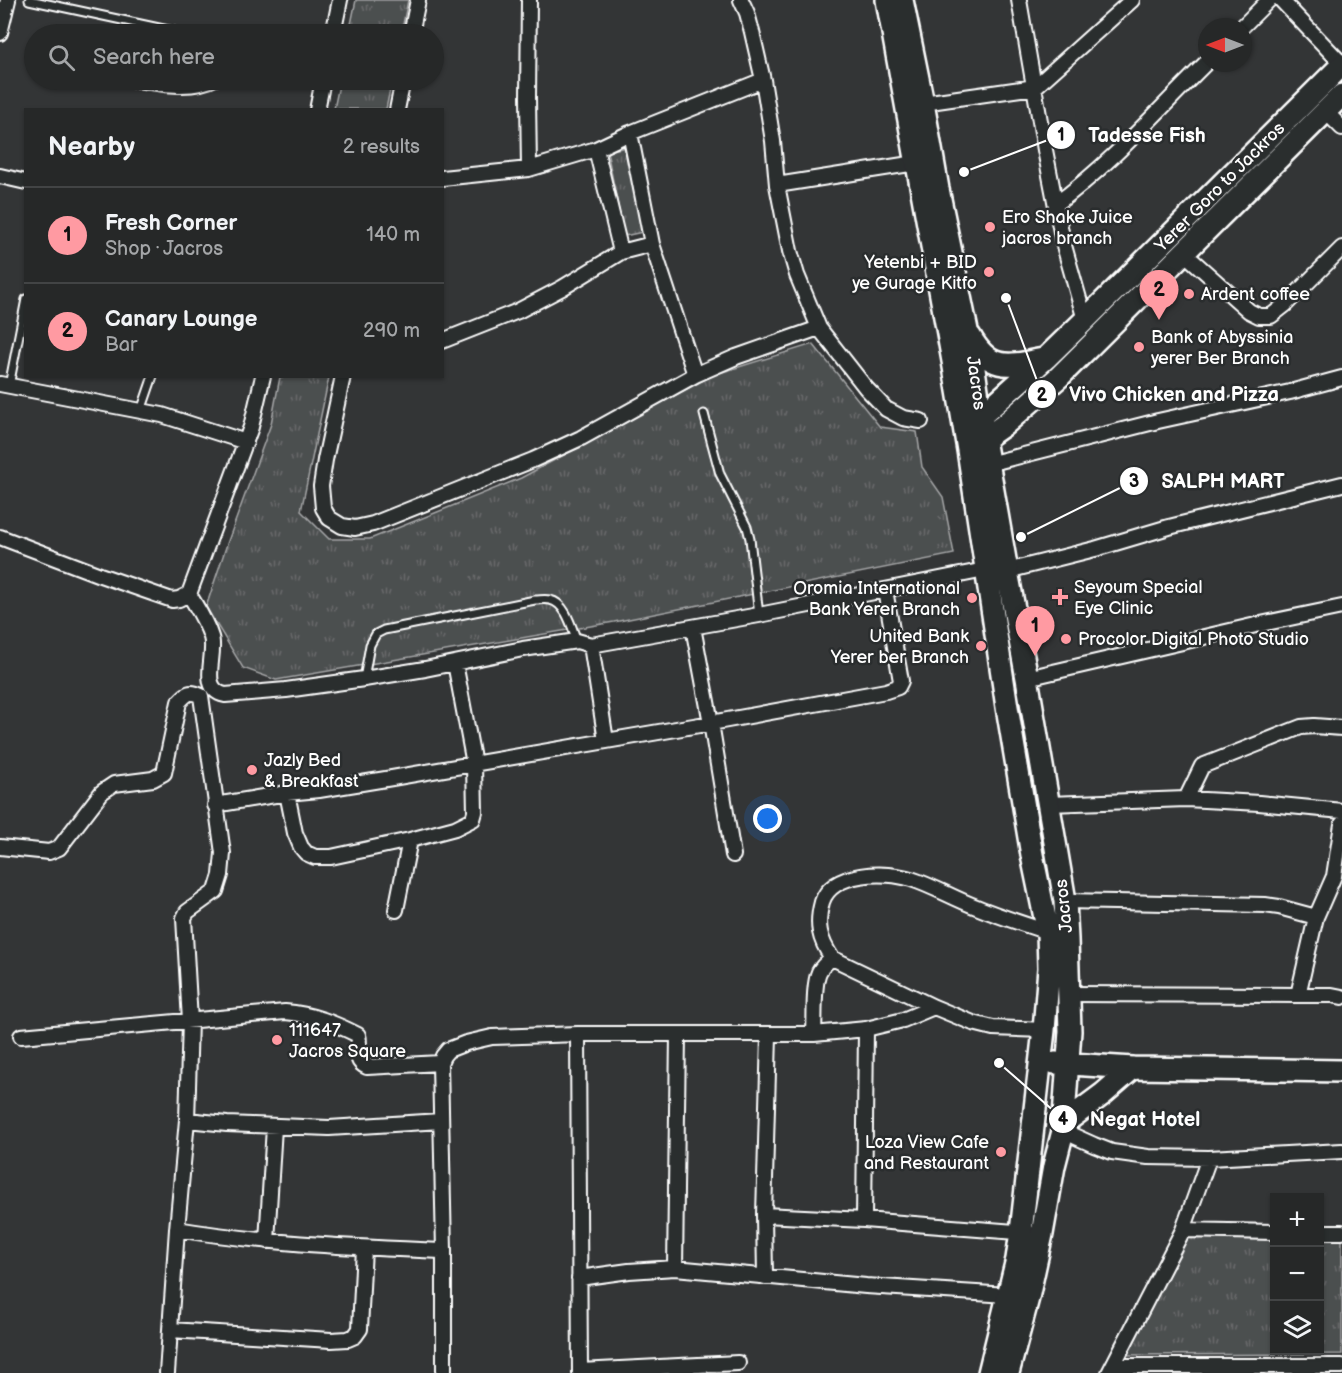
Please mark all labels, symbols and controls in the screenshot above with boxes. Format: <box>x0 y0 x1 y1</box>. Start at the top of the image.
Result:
north arrow <box>1198 18 1252 72</box>
search box <box>24 24 444 90</box>
icon: search <box>45 41 78 74</box>
text: Search here <box>93 44 215 71</box>
callout: Tadesse Fish <box>1046 116 1217 154</box>
street label: Yerer Goro to Jackros <box>1150 118 1289 257</box>
text: Tadesse Fish <box>1088 124 1206 148</box>
text: 1 <box>1057 125 1065 146</box>
text: Nearby <box>48 132 135 163</box>
text: 2 results <box>343 135 420 159</box>
place label: Ero Shake Juice jacros branch <box>1001 207 1133 249</box>
text: Fresh Corner <box>105 210 237 237</box>
marker: Ero Shake Juice jacros branch <box>983 220 997 234</box>
text: 1 <box>63 223 72 247</box>
text: 140 m <box>366 223 420 247</box>
text: Shop · Jacros <box>105 237 223 261</box>
place label: Yetenbi + BID ye Gurage Kitfo <box>851 252 977 294</box>
marker: Yetenbi + BID ye Gurage Kitfo <box>982 265 996 279</box>
pin: 2 <box>1140 270 1178 320</box>
place label: Ardent coffee <box>1201 284 1310 305</box>
marker: Ardent coffee <box>1182 287 1196 301</box>
text: Canary Lounge <box>105 306 257 333</box>
text: 2 <box>62 319 73 343</box>
text: 290 m <box>363 319 420 343</box>
place label: Bank of Abyssinia yerer Ber Branch <box>1150 327 1293 369</box>
text: Bar <box>105 333 137 357</box>
marker: Bank of Abyssinia yerer Ber Branch <box>1132 340 1146 354</box>
street label: Jacros <box>962 355 990 411</box>
callout: Vivo Chicken and Pizza <box>1027 375 1291 413</box>
text: Vivo Chicken and Pizza <box>1069 383 1279 407</box>
text: 2 <box>1037 385 1048 406</box>
callout: SALPH MART <box>1119 462 1296 500</box>
text: SALPH MART <box>1161 470 1285 494</box>
text: 3 <box>1129 471 1139 492</box>
place label: Seyoum Special Eye Clinic <box>1074 577 1202 619</box>
place label: Oromia International Bank Yerer Branch <box>793 578 960 620</box>
marker: Seyoum Special Eye Clinic <box>1051 588 1069 606</box>
marker: Oromia International Bank Yerer Branch <box>965 591 979 605</box>
pin: 1 <box>1016 606 1054 656</box>
place label: United Bank Yerer ber Branch <box>830 626 969 668</box>
place label: Procolor Digital Photo Studio <box>1078 629 1309 650</box>
marker: Procolor Digital Photo Studio <box>1059 632 1073 646</box>
marker: United Bank Yerer ber Branch <box>974 639 988 653</box>
place label: Jazly Bed & Breakfast <box>264 750 359 792</box>
marker: Jazly Bed & Breakfast <box>245 763 259 777</box>
your location <box>753 804 782 833</box>
street label: Jacros <box>1051 878 1077 934</box>
place label: 111647 Jacros Square <box>289 1020 406 1062</box>
marker: 111647 Jacros Square <box>270 1033 284 1047</box>
callout: Negat Hotel <box>1048 1100 1212 1138</box>
text: Negat Hotel <box>1090 1108 1200 1132</box>
text: 4 <box>1058 1109 1069 1130</box>
place label: Loza View Cafe and Restaurant <box>864 1132 989 1174</box>
marker: Loza View Cafe and Restaurant <box>994 1145 1008 1159</box>
map controls <box>1270 1193 1324 1355</box>
button: + <box>1270 1193 1324 1247</box>
button: − <box>1270 1247 1324 1301</box>
button: layers <box>1270 1301 1324 1355</box>

